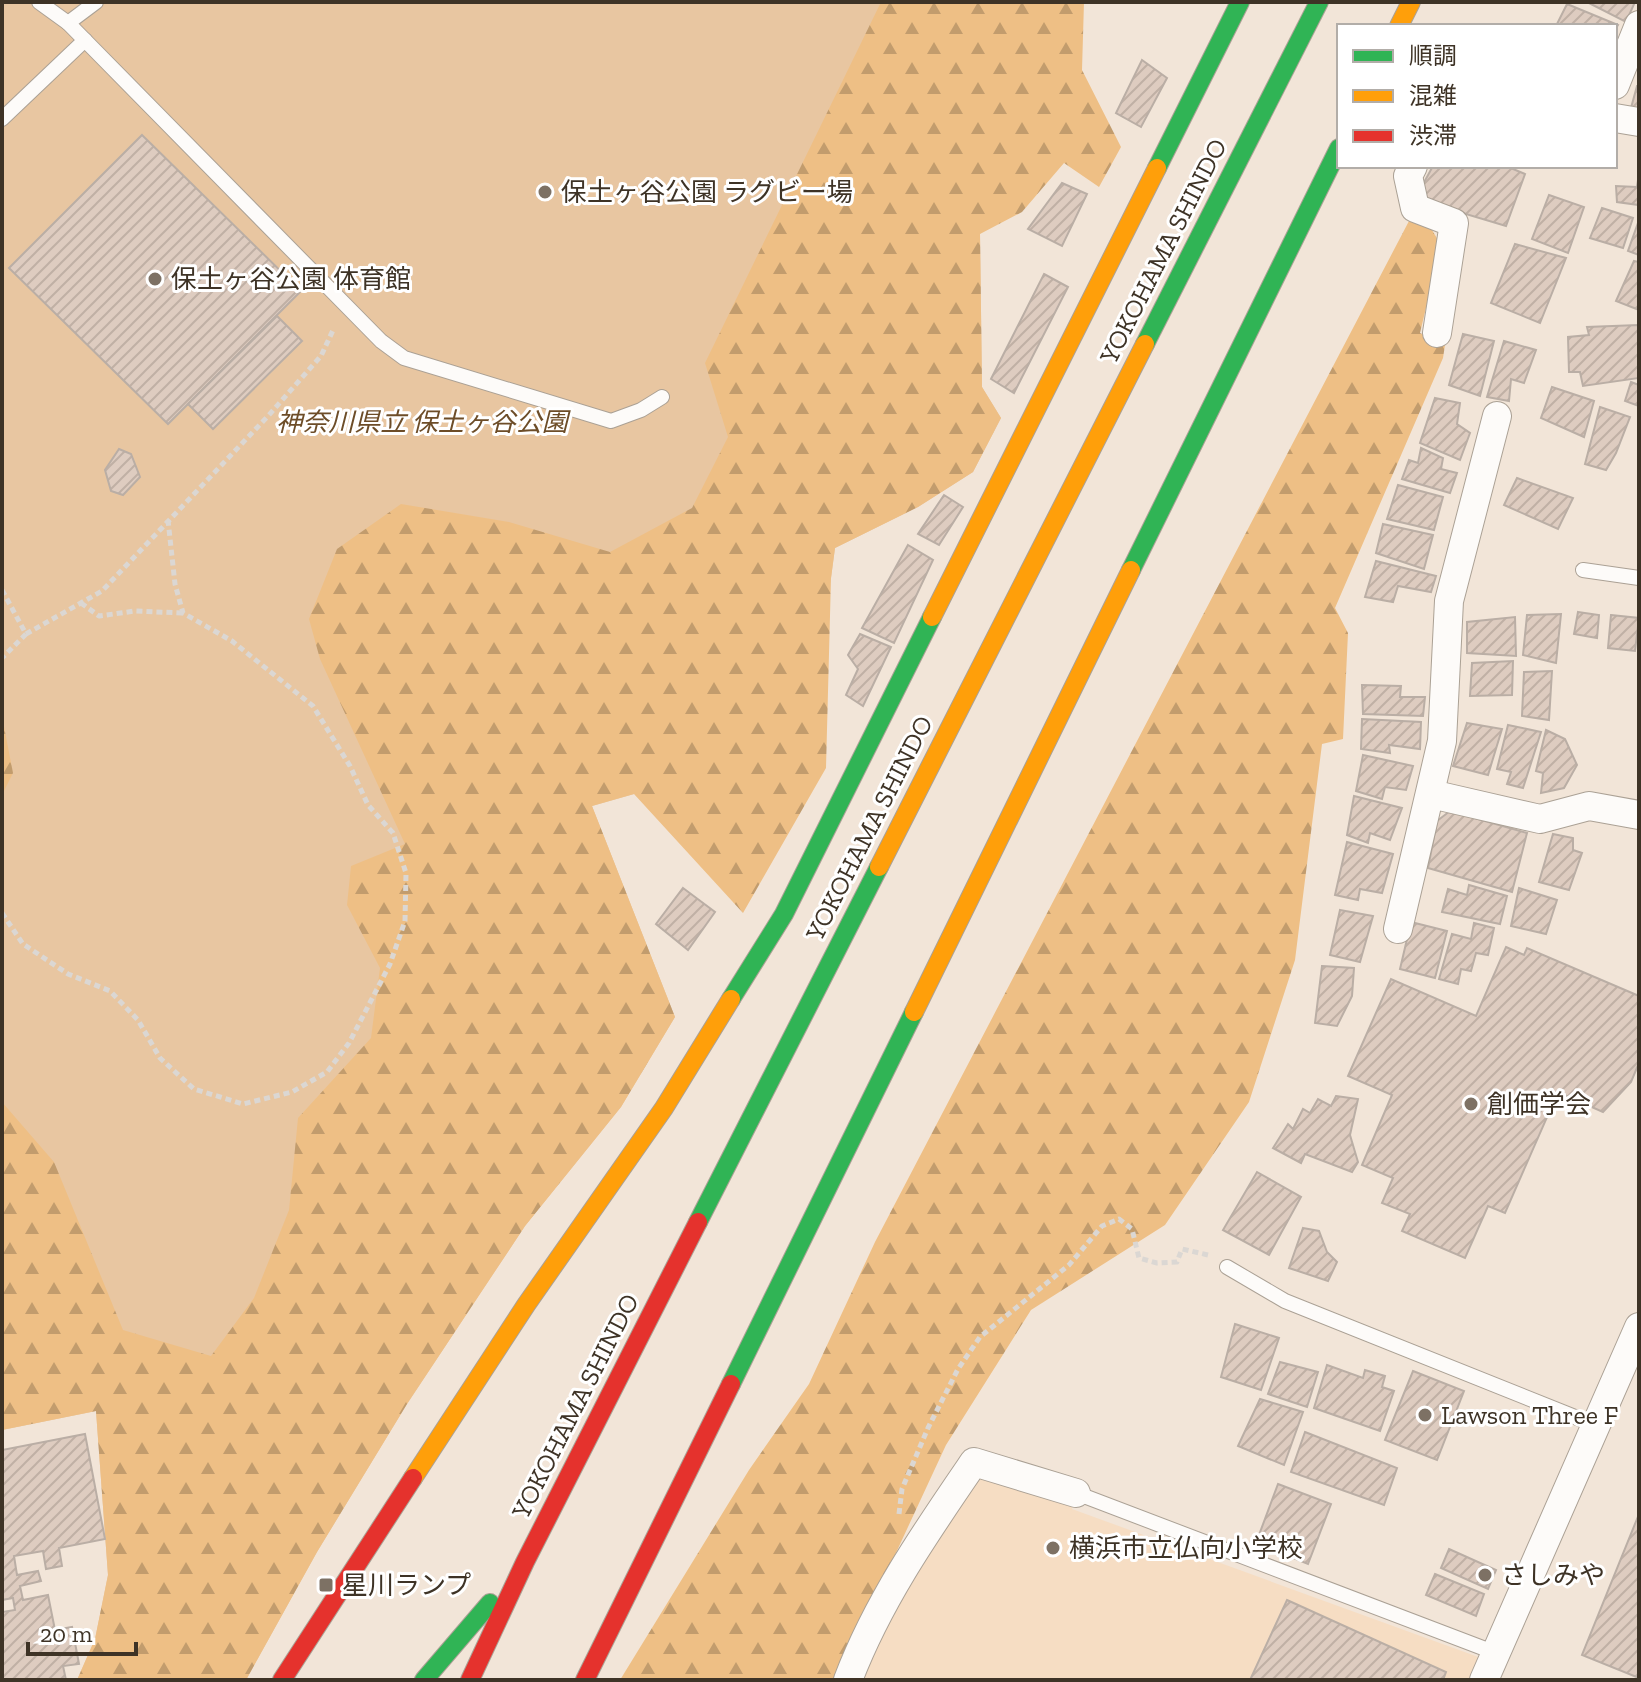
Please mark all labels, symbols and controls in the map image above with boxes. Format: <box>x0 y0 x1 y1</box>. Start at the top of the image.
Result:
legend <box>1337 24 1617 168</box>
text: 順調 <box>1409 41 1457 70</box>
text: 混雑 <box>1409 81 1457 110</box>
text: 渋滞 <box>1409 121 1457 150</box>
street label: YOKOHAMA SHINDO <box>1092 133 1233 370</box>
place label: 保土ヶ谷公園 ラグビー場 <box>561 176 853 208</box>
marker: 保土ヶ谷公園 ラグビー場 <box>536 183 554 201</box>
place label: 保土ヶ谷公園 体育館 <box>171 263 411 295</box>
marker: 保土ヶ谷公園 体育館 <box>146 270 164 288</box>
park label: 神奈川県立 保土ヶ谷公園 <box>276 406 572 438</box>
street label: YOKOHAMA SHINDO <box>798 710 939 947</box>
place label: 創価学会 <box>1487 1088 1591 1120</box>
marker: 創価学会 <box>1462 1095 1480 1113</box>
street label: YOKOHAMA SHINDO <box>504 1288 645 1525</box>
place label: Lawson Three F <box>1441 1399 1618 1431</box>
marker: Lawson Three F <box>1416 1406 1434 1424</box>
place label: 横浜市立仏向小学校 <box>1069 1532 1303 1564</box>
marker: 横浜市立仏向小学校 <box>1044 1539 1062 1557</box>
place label: さしみや <box>1501 1559 1605 1591</box>
marker: さしみや <box>1476 1566 1494 1584</box>
place label: 星川ランプ <box>342 1569 471 1601</box>
marker: 星川ランプ <box>317 1576 335 1594</box>
scale bar <box>28 1606 136 1656</box>
text: 20 m <box>40 1619 93 1648</box>

